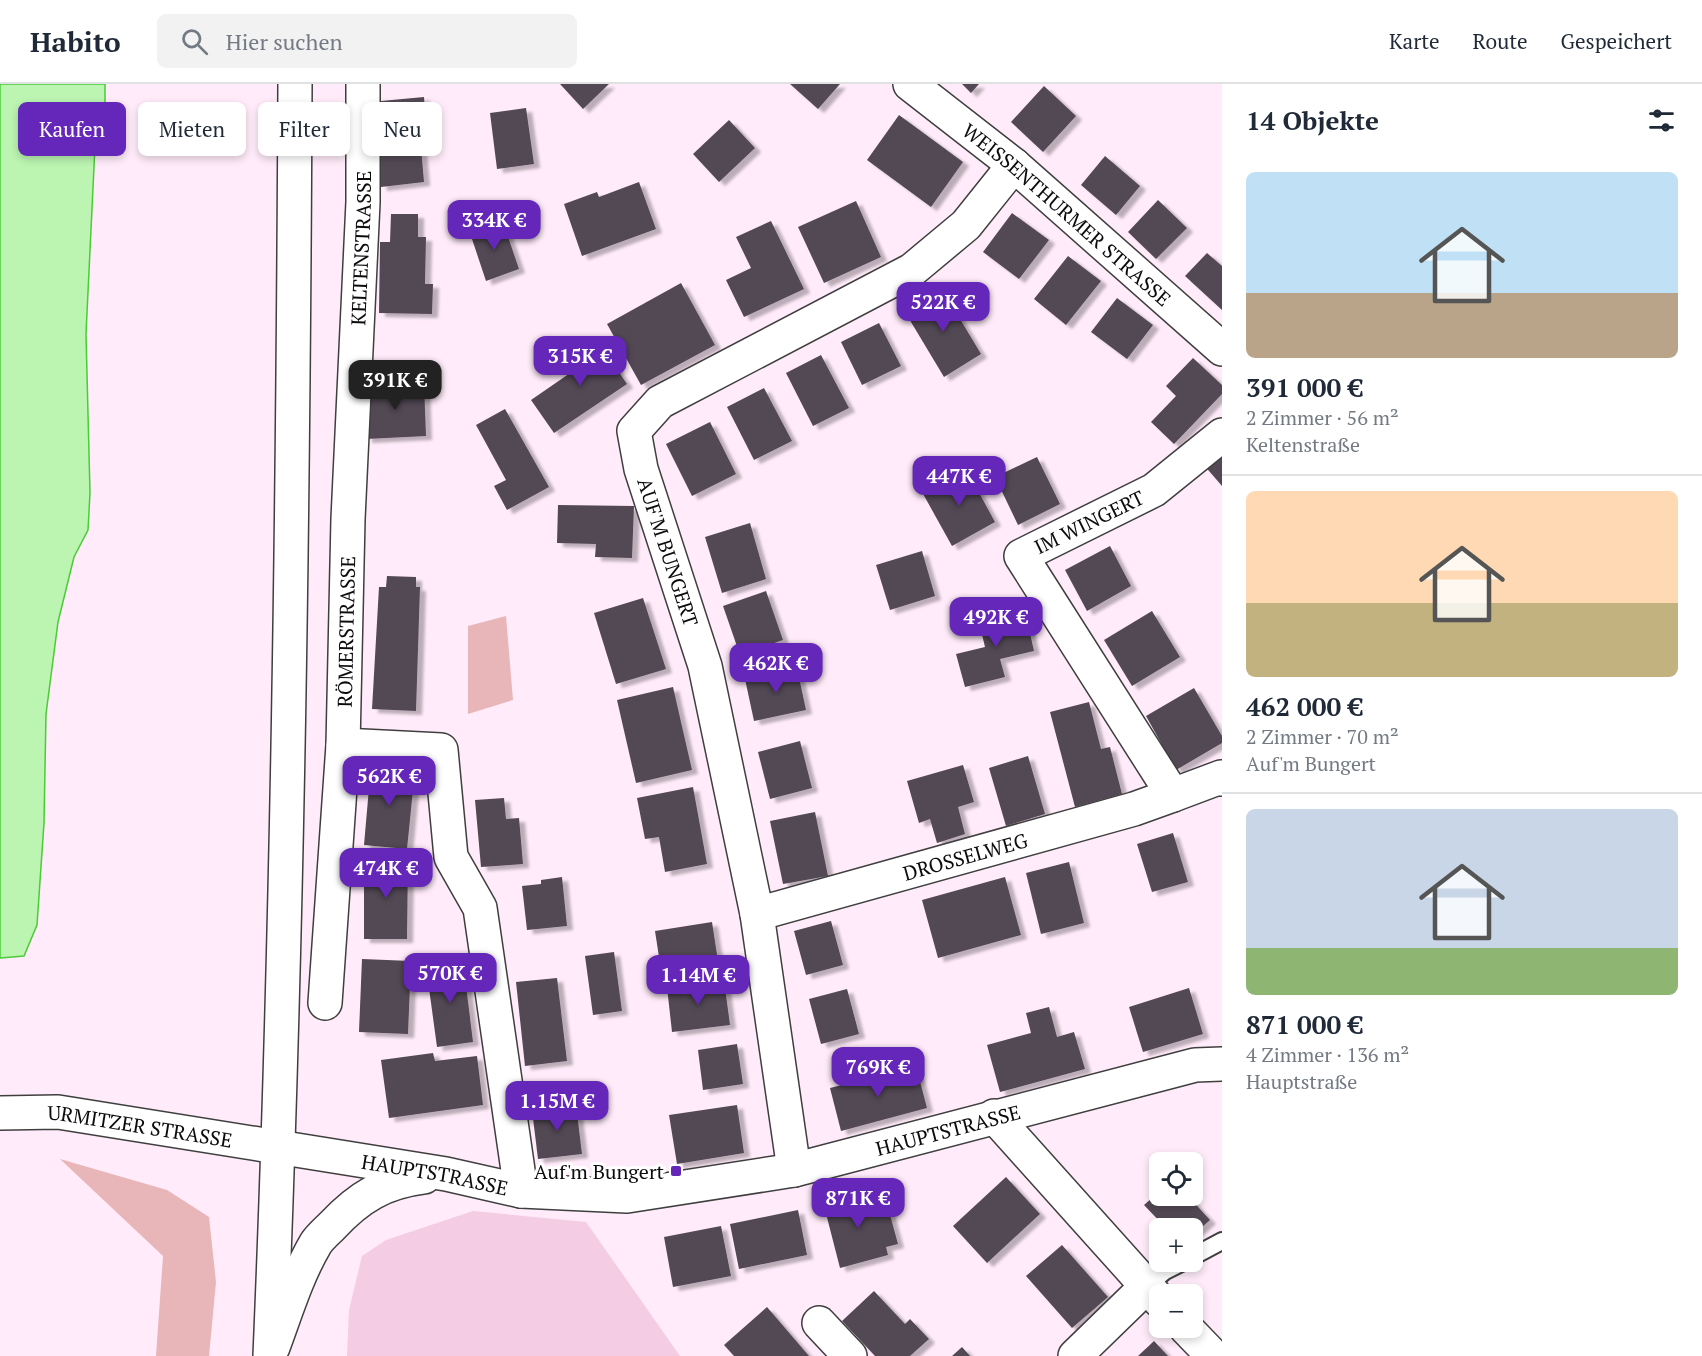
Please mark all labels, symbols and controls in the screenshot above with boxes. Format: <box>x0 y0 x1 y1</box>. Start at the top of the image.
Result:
search box <box>157 14 577 68</box>
text: Habito <box>30 23 121 60</box>
icon: search <box>178 25 211 58</box>
text: Hier suchen <box>226 27 343 56</box>
text: Karte <box>1389 27 1440 55</box>
text: Route <box>1473 27 1528 55</box>
text: Gespeichert <box>1561 27 1672 55</box>
chip: Kaufen <box>18 102 126 156</box>
chip: Mieten <box>138 102 246 156</box>
chip: Filter <box>258 102 350 156</box>
chip: Neu <box>362 102 442 156</box>
text: 14 Objekte <box>1246 103 1379 137</box>
icon: filters <box>1645 104 1678 137</box>
street label: WEISSENTHURMER STRASSE <box>957 117 1177 312</box>
street label: KELTENSTRASSE <box>344 171 377 326</box>
pin: 334K € <box>445 200 543 251</box>
text: 334K € <box>462 206 526 233</box>
icon: home <box>1408 211 1516 319</box>
pin: 522K € <box>894 282 992 333</box>
text: 522K € <box>911 288 975 315</box>
pin: 315K € <box>531 336 629 387</box>
text: 315K € <box>548 342 612 369</box>
pin: 391K € <box>346 360 444 411</box>
text: 391K € <box>363 366 427 393</box>
text: 391 000 € <box>1246 370 1363 404</box>
text: 2 Zimmer · 56 m² <box>1246 404 1399 431</box>
text: Keltenstraße <box>1246 431 1360 458</box>
pin: 447K € <box>910 456 1008 507</box>
text: 447K € <box>927 462 991 489</box>
street label: AUF'M BUNGERT <box>631 474 705 630</box>
street label: IM WINGERT <box>1030 484 1148 560</box>
icon: home <box>1408 530 1516 638</box>
street label: RÖMERSTRASSE <box>330 556 361 708</box>
pin: 492K € <box>947 597 1045 648</box>
text: 492K € <box>964 603 1028 630</box>
pin: 462K € <box>727 643 825 694</box>
text: 462K € <box>744 649 808 676</box>
text: 462 000 € <box>1246 689 1363 723</box>
text: 2 Zimmer · 70 m² <box>1246 723 1399 750</box>
text: Auf'm Bungert <box>1246 750 1376 777</box>
pin: 562K € <box>340 756 438 807</box>
text: 562K € <box>357 762 421 789</box>
street label: DROSSELWEG <box>900 826 1031 886</box>
pin: 474K € <box>337 848 435 899</box>
icon: home <box>1408 848 1516 956</box>
text: 474K € <box>354 854 418 881</box>
pin: 570K € <box>401 953 499 1004</box>
pin: 1.14M € <box>643 955 753 1006</box>
text: 570K € <box>418 959 482 986</box>
text: 1.14M € <box>660 961 736 988</box>
text: 871 000 € <box>1246 1007 1363 1041</box>
text: 4 Zimmer · 136 m² <box>1246 1041 1409 1068</box>
pin: 769K € <box>829 1047 927 1098</box>
text: 769K € <box>846 1053 910 1080</box>
text: Hauptstraße <box>1246 1068 1357 1095</box>
pin: 1.15M € <box>502 1081 612 1132</box>
text: 1.15M € <box>519 1087 595 1114</box>
street label: URMITZER STRASSE <box>47 1098 234 1153</box>
street label: HAUPTSTRASSE <box>873 1098 1023 1162</box>
street label: HAUPTSTRASSE <box>360 1147 511 1201</box>
map controls <box>1149 1152 1203 1338</box>
button: locate <box>1149 1152 1203 1206</box>
place label: Auf'm Bungert <box>534 1158 665 1185</box>
marker: Auf'm Bungert <box>669 1164 683 1178</box>
pin: 871K € <box>809 1178 907 1229</box>
text: 871K € <box>826 1184 890 1211</box>
button: + <box>1149 1218 1203 1272</box>
button: − <box>1149 1284 1203 1338</box>

